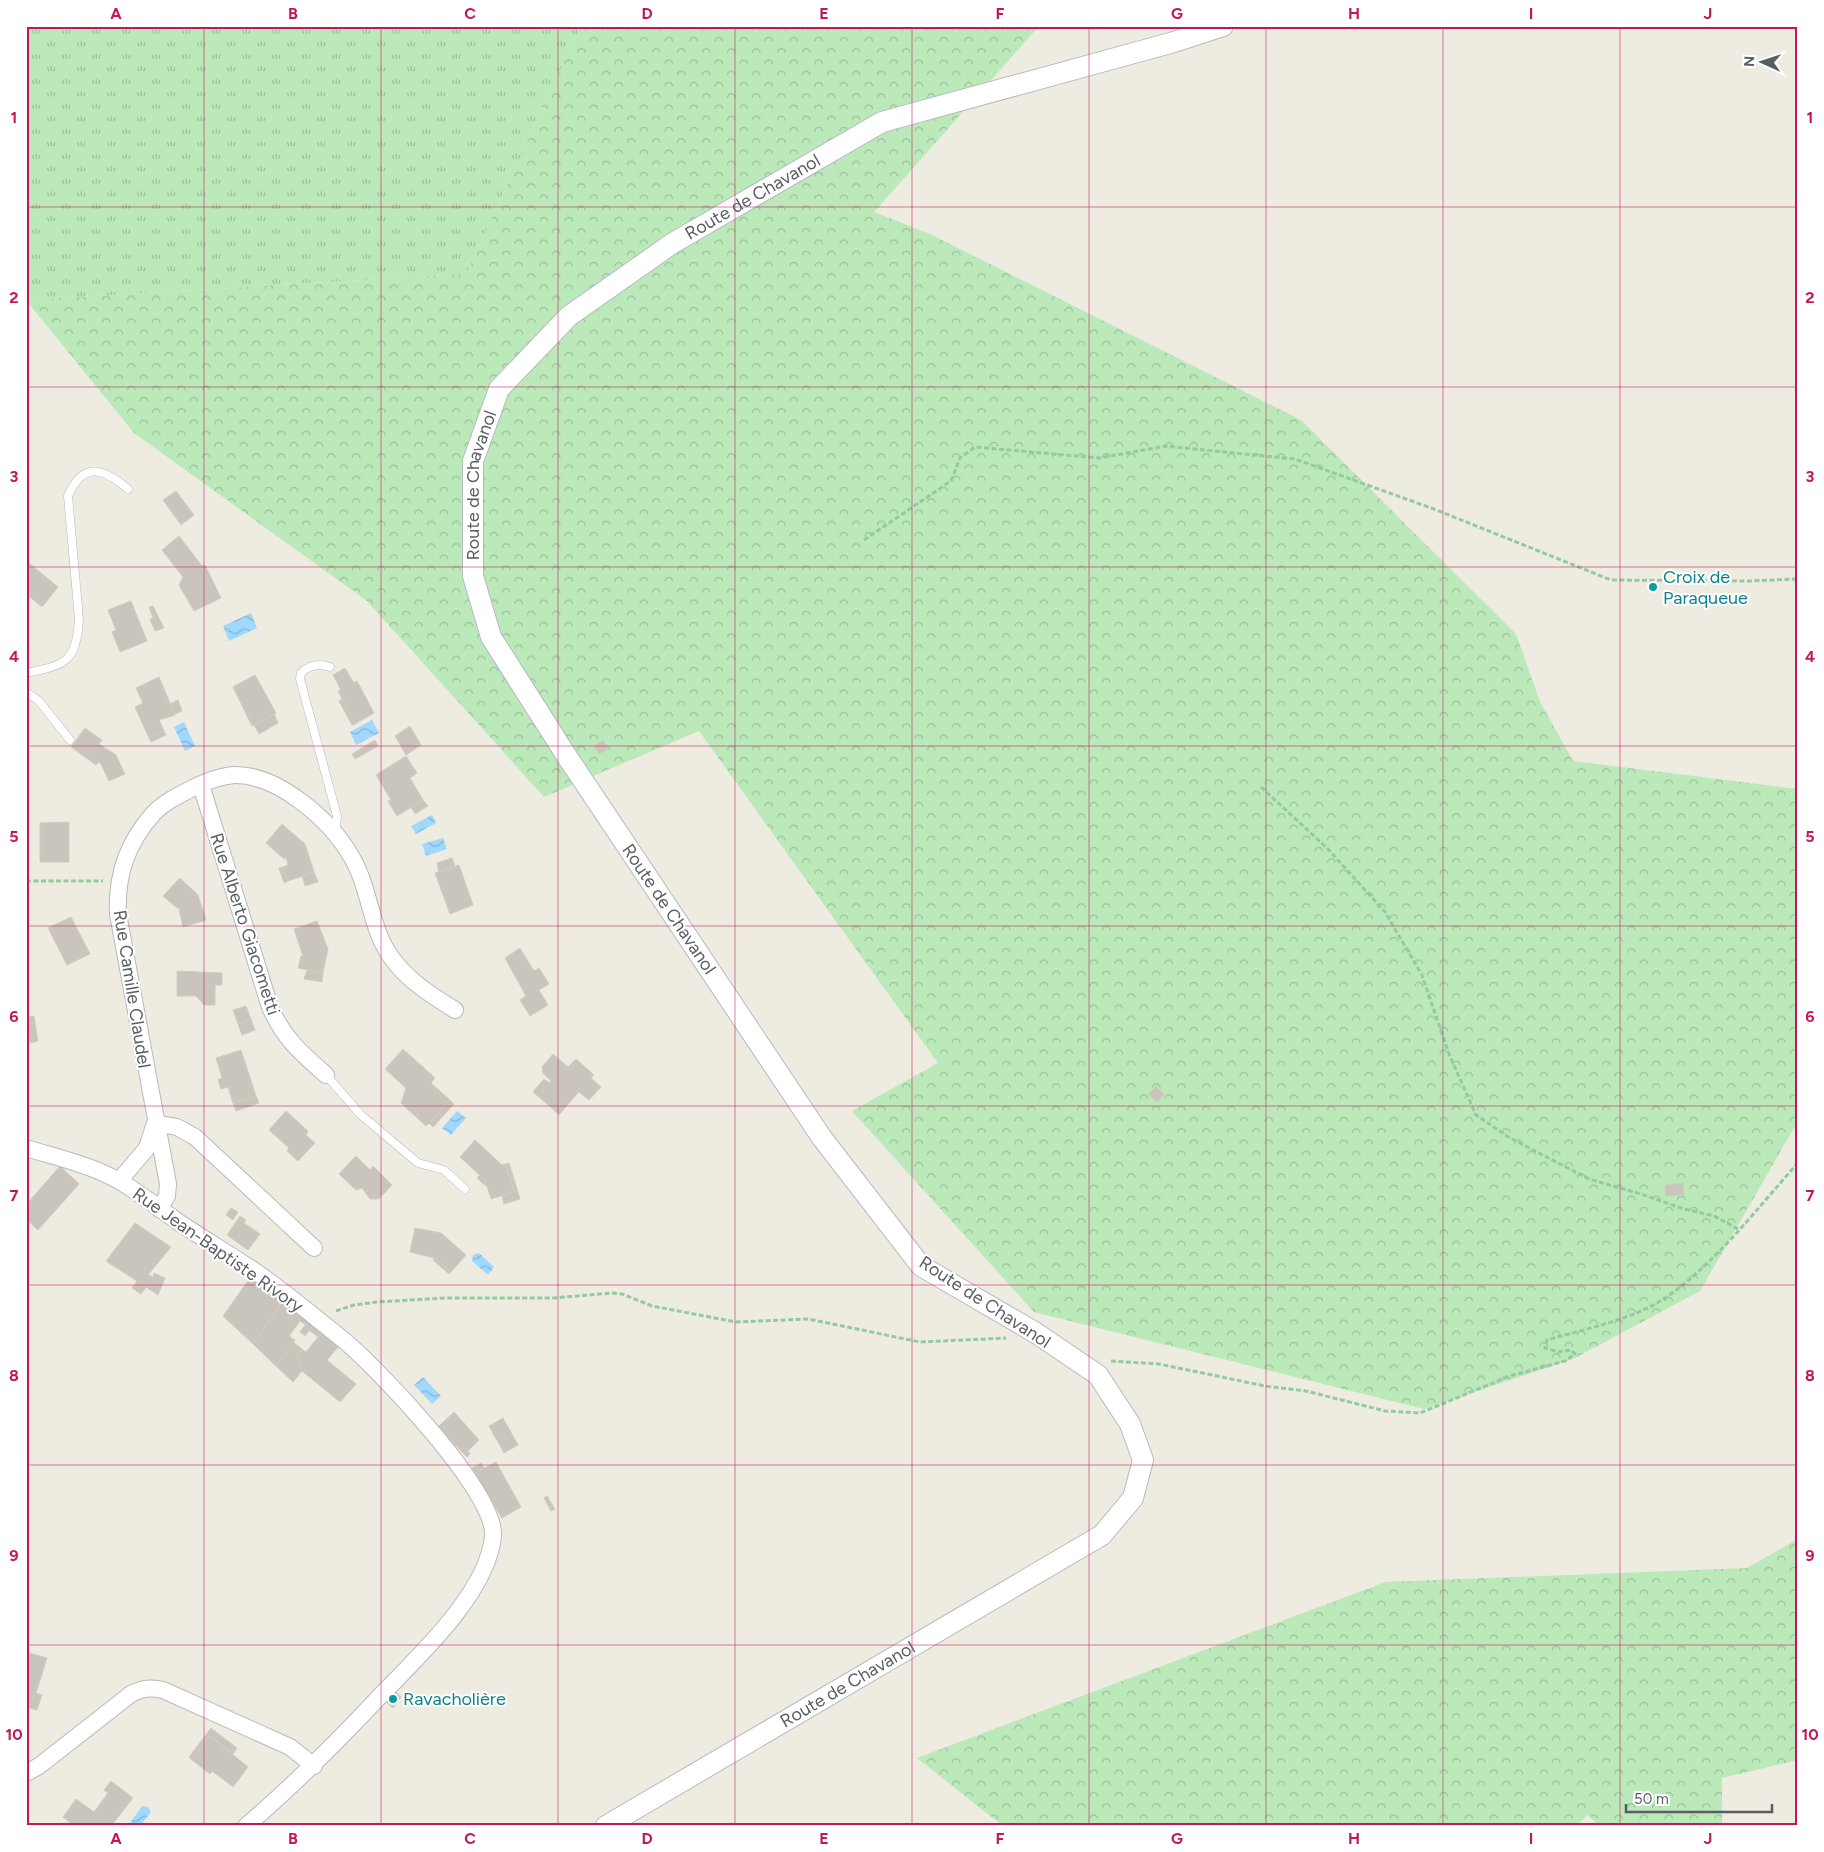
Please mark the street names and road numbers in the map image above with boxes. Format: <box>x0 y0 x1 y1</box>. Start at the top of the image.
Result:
street label: Route de Chavanol <box>681 149 824 245</box>
street label: Route de Chavanol <box>462 407 501 561</box>
street label: Rue Alberto Giacometti <box>205 830 285 1018</box>
street label: Route de Chavanol <box>617 840 721 978</box>
street label: Rue Camille Claudel <box>109 908 155 1070</box>
street label: Rue Jean-Baptiste Rivory <box>128 1183 308 1318</box>
street label: Route de Chavanol <box>915 1251 1055 1353</box>
street label: Route de Chavanol <box>776 1636 919 1732</box>

